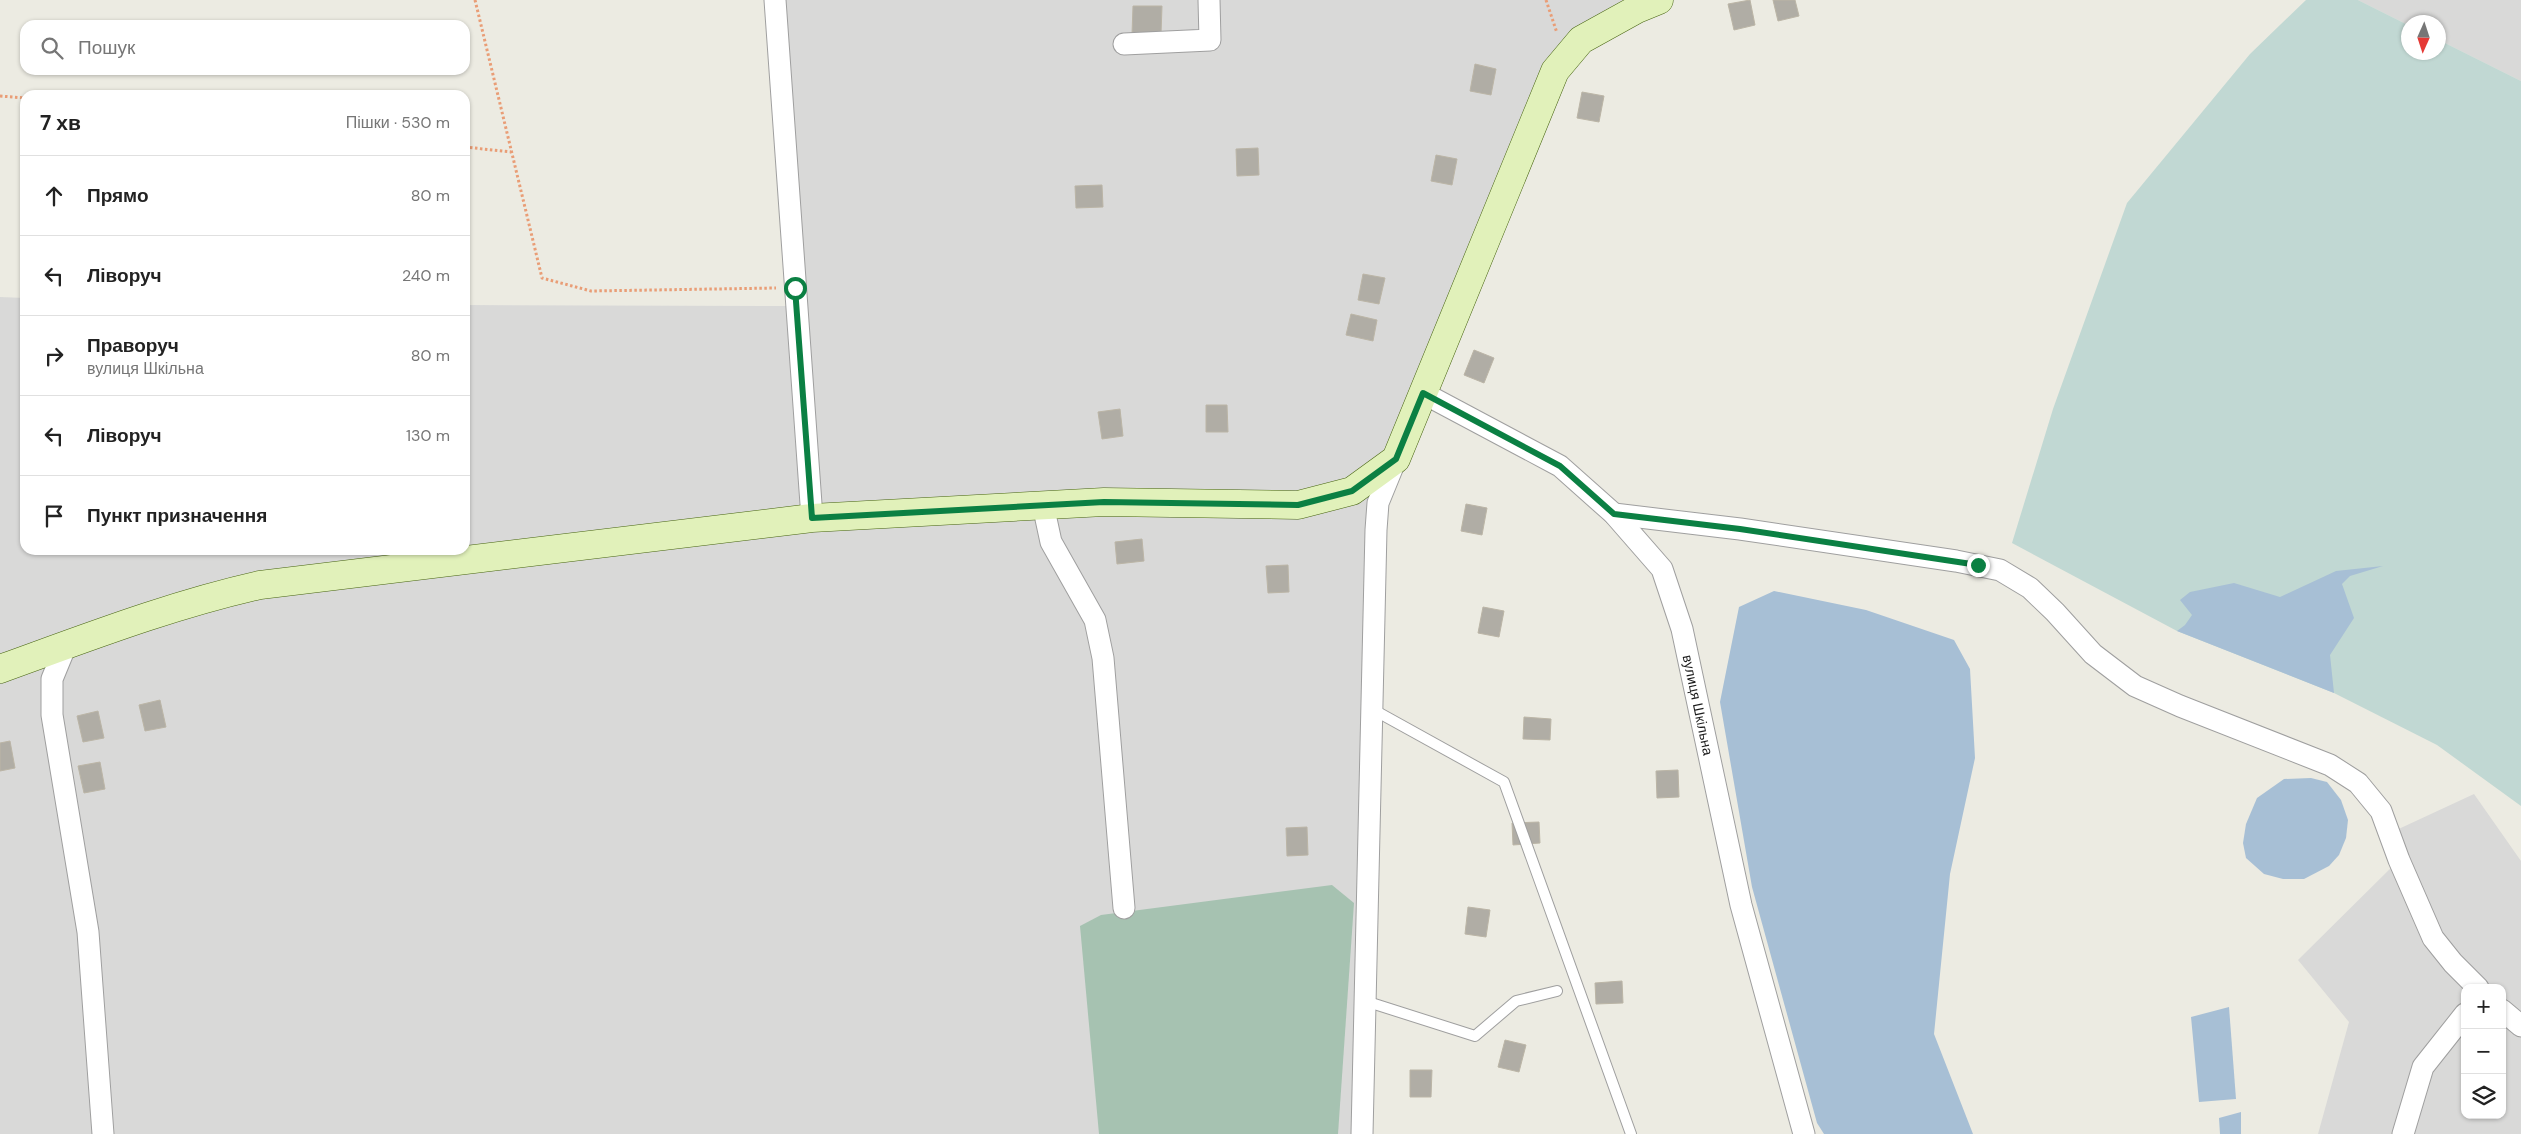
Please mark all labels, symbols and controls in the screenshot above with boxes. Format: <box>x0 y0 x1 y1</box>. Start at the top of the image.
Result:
north arrow <box>2401 15 2446 60</box>
search box <box>20 20 470 75</box>
icon: search <box>38 34 66 62</box>
text: Пошук <box>78 35 135 60</box>
text: 7 хв <box>40 109 81 137</box>
text: Пішки · 530 m <box>346 112 450 133</box>
icon: ahead <box>40 182 68 210</box>
text: Прямо <box>87 183 149 208</box>
text: 80 m <box>411 185 450 206</box>
icon: left <box>40 262 68 290</box>
text: Ліворуч <box>87 263 162 288</box>
text: 240 m <box>402 265 450 286</box>
route start <box>784 277 807 300</box>
text: Праворуч <box>87 333 179 358</box>
icon: right <box>40 342 68 370</box>
text: 80 m <box>411 345 450 366</box>
text: вулиця Шкільна <box>87 358 204 379</box>
icon: left <box>40 422 68 450</box>
text: Ліворуч <box>87 423 162 448</box>
text: 130 m <box>406 425 450 446</box>
icon: arrive <box>40 502 68 530</box>
text: Пункт призначення <box>87 503 267 528</box>
route end <box>1967 554 1990 577</box>
street label: вулиця Шкільна <box>1679 653 1717 757</box>
map controls <box>2461 984 2506 1119</box>
button: + <box>2461 984 2506 1029</box>
button: − <box>2461 1029 2506 1074</box>
button: layers <box>2461 1074 2506 1119</box>

